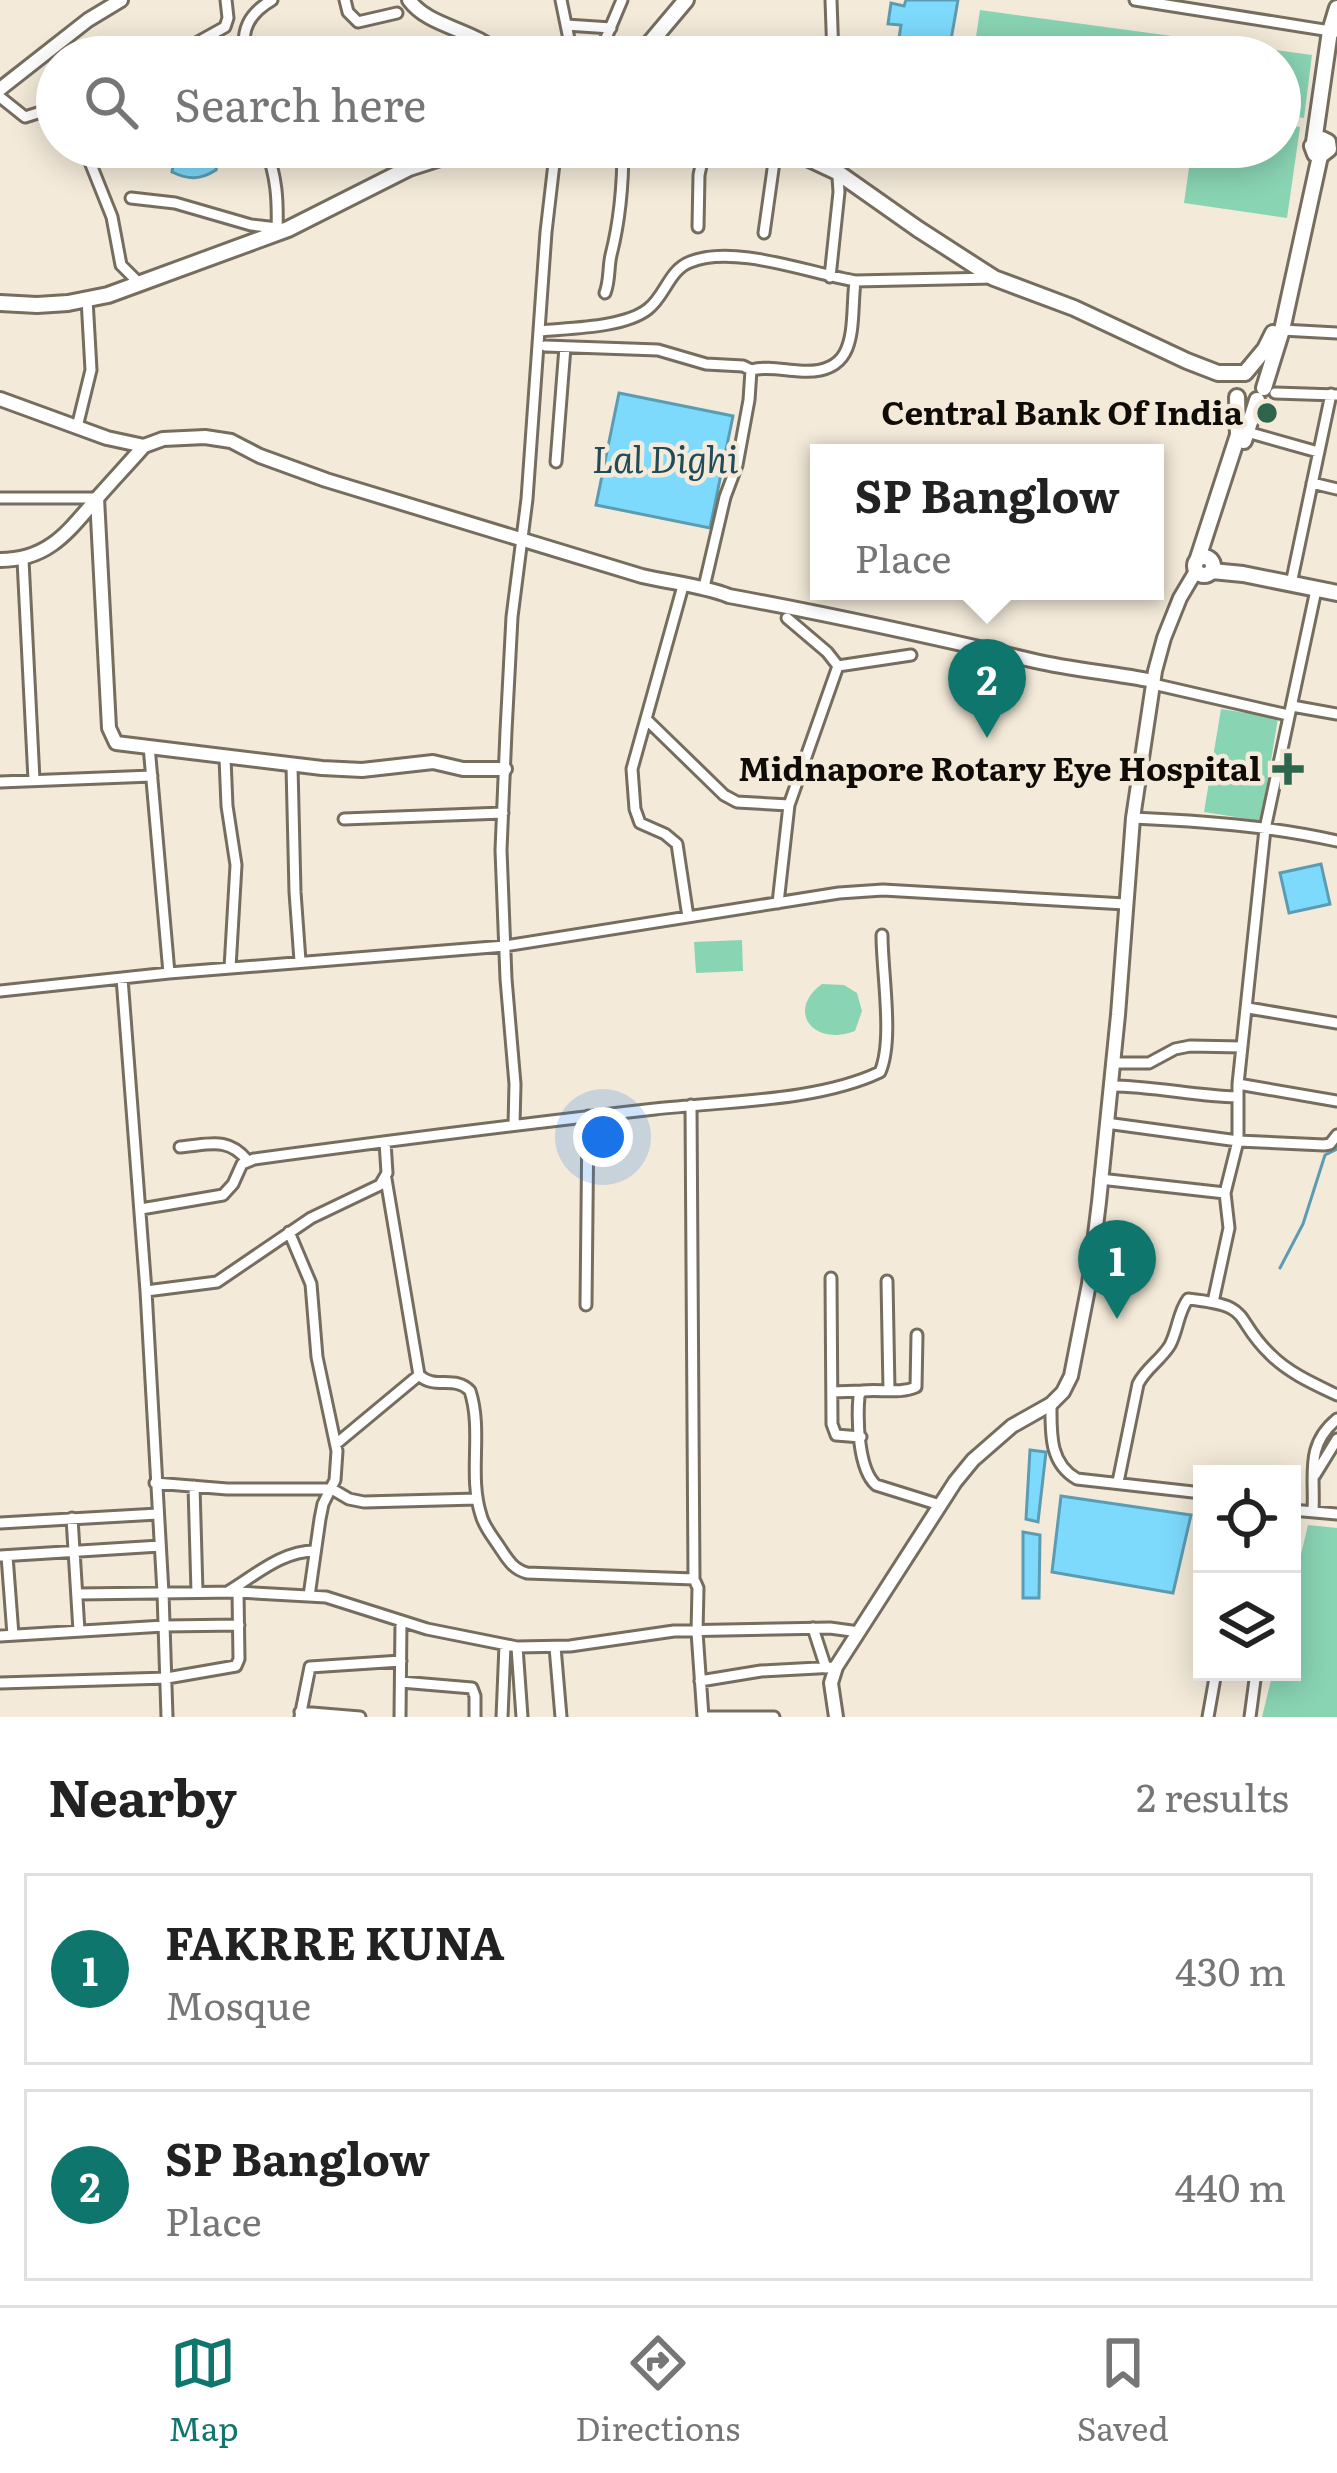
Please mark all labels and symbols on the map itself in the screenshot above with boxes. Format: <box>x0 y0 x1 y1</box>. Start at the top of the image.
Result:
place label: Central Bank Of India <box>881 386 1244 435</box>
marker: Central Bank Of India <box>1254 400 1280 426</box>
water label: Lal Dighi <box>592 431 738 484</box>
pin: 2 <box>948 639 1026 738</box>
place label: Midnapore Rotary Eye Hospital <box>738 742 1261 791</box>
marker: Midnapore Rotary Eye Hospital <box>1272 753 1304 785</box>
your location <box>573 1107 633 1167</box>
pin: 1 <box>1078 1220 1156 1319</box>

